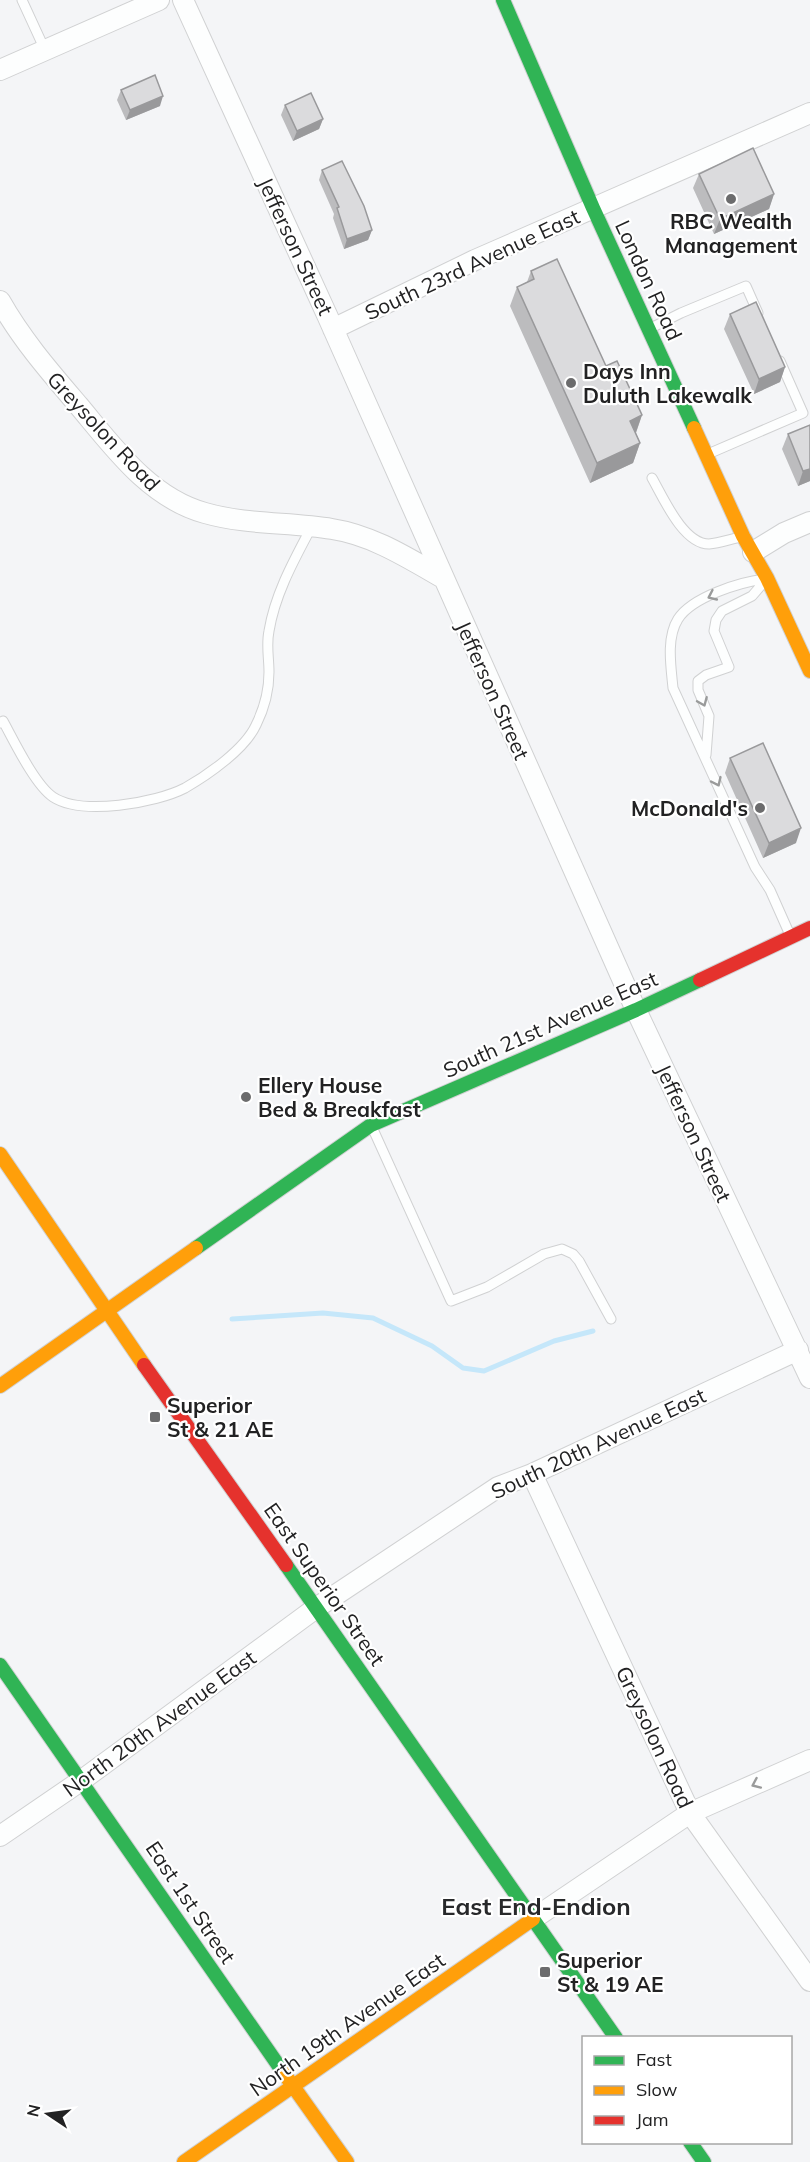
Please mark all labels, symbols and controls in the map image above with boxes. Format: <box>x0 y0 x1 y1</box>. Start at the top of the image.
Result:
street label: Jefferson Street <box>253 173 339 319</box>
marker: RBC Wealth Management <box>724 192 738 206</box>
street label: South 23rd Avenue East <box>360 203 584 325</box>
place label: RBC Wealth Management <box>665 208 797 258</box>
street label: London Road <box>610 216 688 344</box>
place label: Days Inn Duluth Lakewalk <box>583 358 752 408</box>
street label: Greysolon Road <box>42 366 166 496</box>
marker: Days Inn Duluth Lakewalk <box>564 376 578 390</box>
one-way arrow <box>707 588 718 600</box>
street label: Jefferson Street <box>451 617 535 763</box>
one-way arrow <box>696 696 708 707</box>
one-way arrow <box>709 776 721 787</box>
place label: McDonald's <box>631 795 748 821</box>
marker: McDonald's <box>753 801 767 815</box>
street label: South 21st Avenue East <box>439 965 661 1083</box>
street label: Jefferson Street <box>651 1060 737 1206</box>
place label: Ellery House Bed & Breakfast <box>258 1072 421 1122</box>
marker: Ellery House Bed & Breakfast <box>239 1090 253 1104</box>
street label: South 20th Avenue East <box>487 1382 709 1504</box>
place label: Superior St & 21 AE <box>167 1392 274 1442</box>
marker: Superior St & 21 AE <box>148 1410 162 1424</box>
street label: East Superior Street <box>259 1498 391 1670</box>
street label: North 20th Avenue East <box>57 1644 261 1802</box>
street label: Greysolon Road <box>611 1662 699 1812</box>
one-way arrow <box>752 1776 763 1788</box>
street label: East 1st Street <box>141 1836 241 1968</box>
district label: East End-Endion <box>441 1891 631 1921</box>
street label: North 19th Avenue East <box>244 1947 450 2101</box>
place label: Superior St & 19 AE <box>557 1947 664 1997</box>
marker: Superior St & 19 AE <box>538 1965 552 1979</box>
legend <box>582 2036 792 2144</box>
text: Fast <box>636 2048 672 2071</box>
text: Slow <box>636 2078 678 2101</box>
north arrow <box>18 2084 78 2144</box>
text: N <box>22 2102 44 2119</box>
text: Jam <box>636 2108 669 2131</box>

